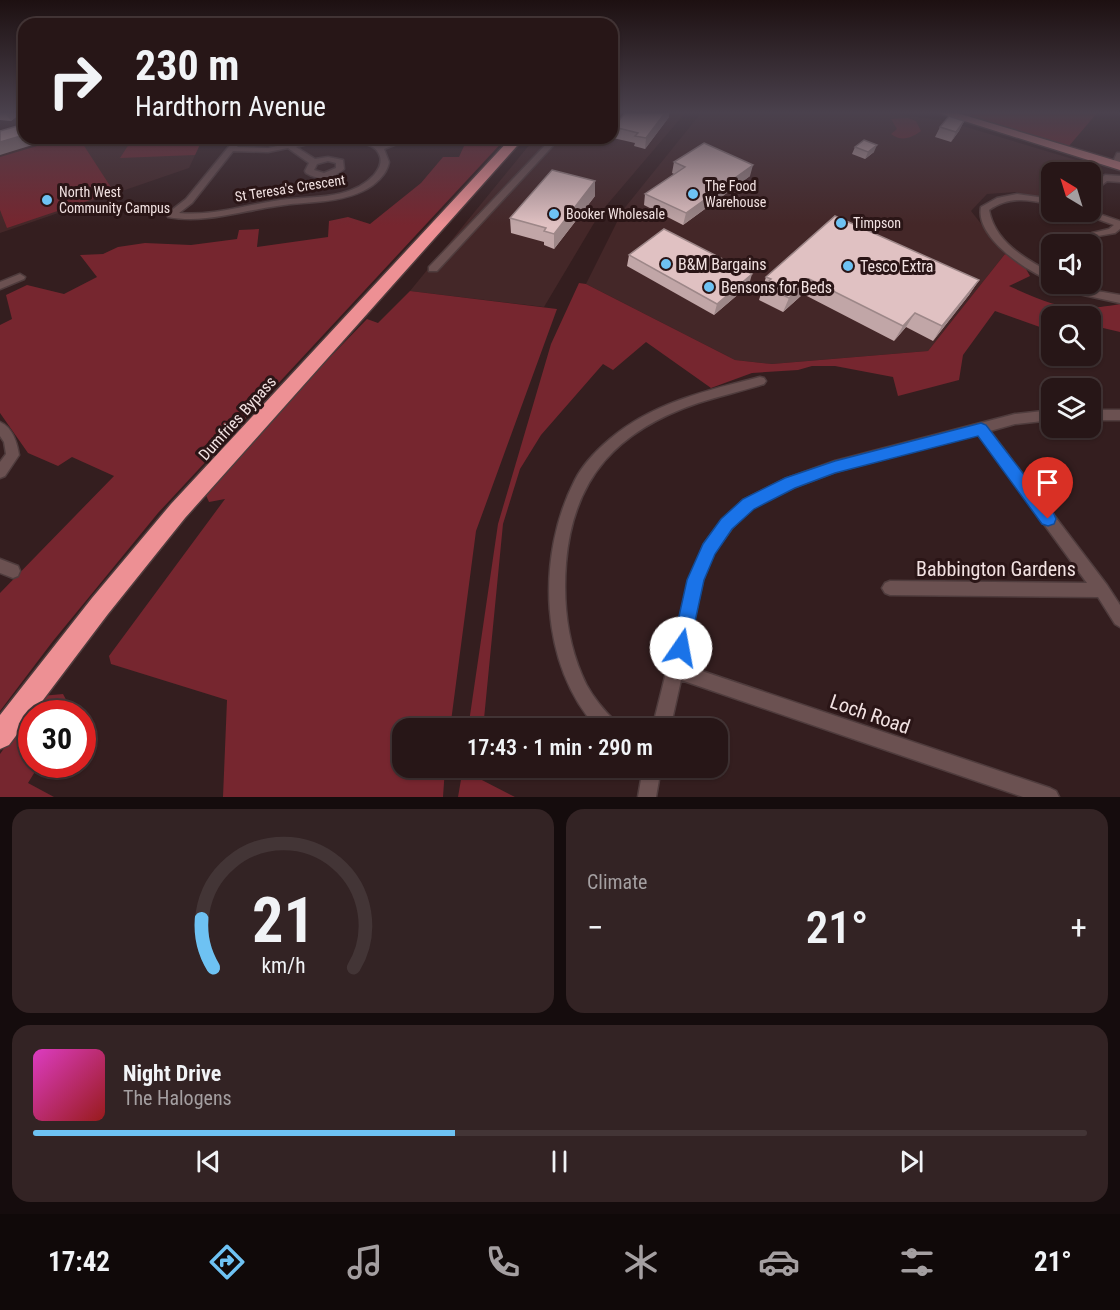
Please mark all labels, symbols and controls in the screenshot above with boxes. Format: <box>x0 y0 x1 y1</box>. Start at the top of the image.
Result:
text: 230 m <box>135 41 240 90</box>
icon: right <box>36 42 114 120</box>
text: Hardthorn Avenue <box>135 91 326 123</box>
north arrow <box>1041 162 1101 222</box>
map controls <box>1041 162 1101 438</box>
street label: St Teresa's Crescent <box>234 171 346 205</box>
place label: The Food Warehouse <box>705 178 767 210</box>
place label: North West Community Campus <box>59 184 170 216</box>
marker: The Food Warehouse <box>686 187 700 201</box>
marker: North West Community Campus <box>40 193 54 207</box>
place label: Booker Wholesale <box>566 206 665 222</box>
marker: Booker Wholesale <box>547 207 561 221</box>
place label: Timpson <box>853 215 901 231</box>
marker: Timpson <box>834 216 848 230</box>
button: sound <box>1041 234 1101 294</box>
place label: B&M Bargains <box>678 255 767 274</box>
marker: B&M Bargains <box>659 257 673 271</box>
place label: Tesco Extra <box>860 257 933 276</box>
marker: Tesco Extra <box>841 259 855 273</box>
place label: Bensons for Beds <box>721 278 832 297</box>
marker: Bensons for Beds <box>702 280 716 294</box>
button: search <box>1041 306 1101 366</box>
street label: Dumfries Bypass <box>195 372 280 464</box>
button: layers <box>1041 378 1101 438</box>
pin <box>1022 457 1073 519</box>
icon: arrive <box>1031 466 1064 499</box>
street label: Babbington Gardens <box>916 557 1076 581</box>
position arrow <box>649 616 713 680</box>
street label: Loch Road <box>827 689 913 739</box>
speed limit sign: 30 <box>18 700 96 778</box>
text: 17:43 · 1 min · 290 m <box>467 735 653 760</box>
text: Climate <box>587 870 647 894</box>
text: 21 <box>251 884 315 957</box>
text: 21° <box>806 901 868 954</box>
text: − <box>587 908 604 947</box>
text: + <box>1071 908 1087 947</box>
text: km/h <box>261 953 305 978</box>
text: Night Drive <box>123 1061 221 1086</box>
text: The Halogens <box>123 1086 232 1110</box>
icon: previous <box>192 1145 225 1178</box>
icon: pause <box>543 1145 576 1178</box>
icon: next <box>895 1145 928 1178</box>
icon: directions <box>206 1241 248 1283</box>
icon: music <box>344 1241 386 1283</box>
icon: phone <box>482 1241 524 1283</box>
icon: climate <box>620 1241 662 1283</box>
icon: car <box>758 1241 800 1283</box>
icon: filters <box>896 1241 938 1283</box>
text: 17:42 <box>48 1246 110 1278</box>
text: 21° <box>1034 1246 1072 1278</box>

